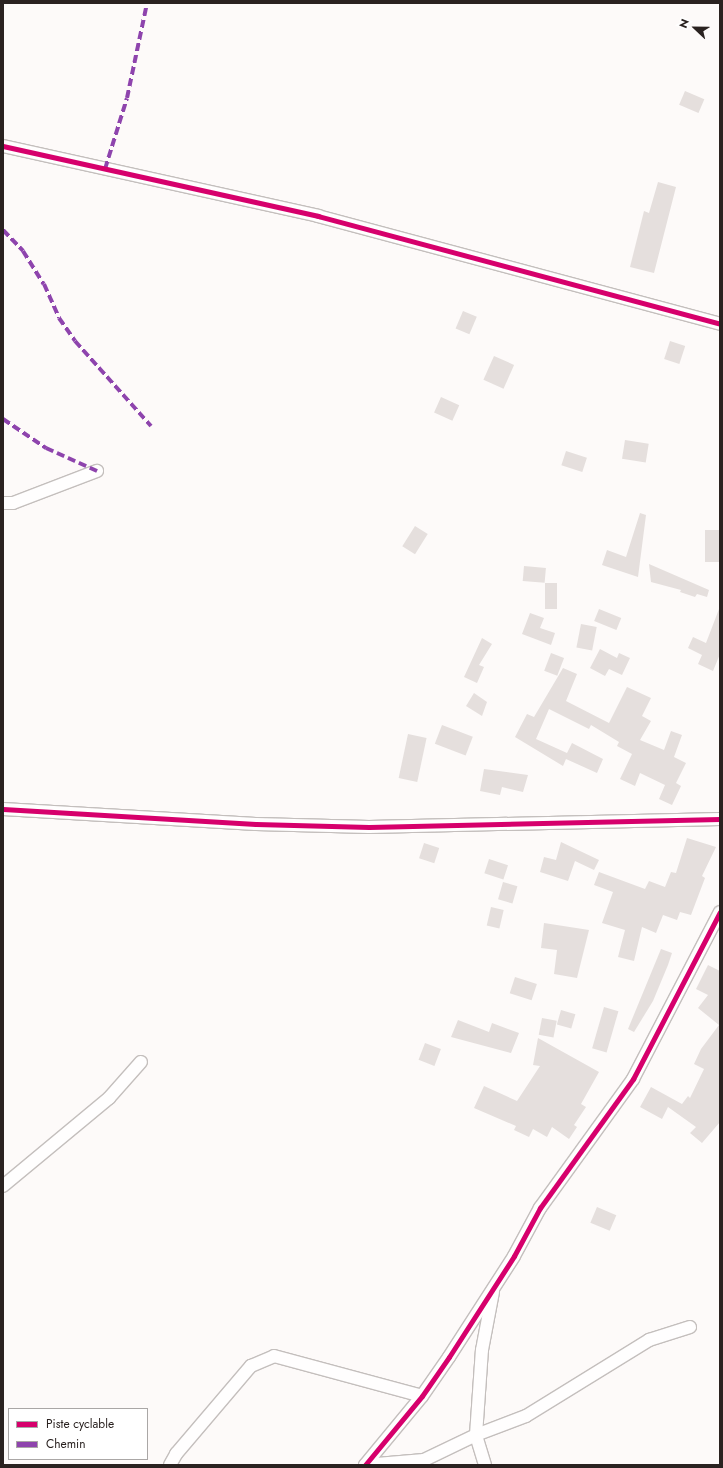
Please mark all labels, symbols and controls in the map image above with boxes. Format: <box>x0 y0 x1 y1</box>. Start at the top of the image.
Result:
north arrow <box>675 8 715 48</box>
text: N <box>675 16 693 31</box>
legend <box>8 1408 148 1460</box>
text: Piste cyclable <box>46 1415 114 1433</box>
text: Chemin <box>46 1435 85 1453</box>

